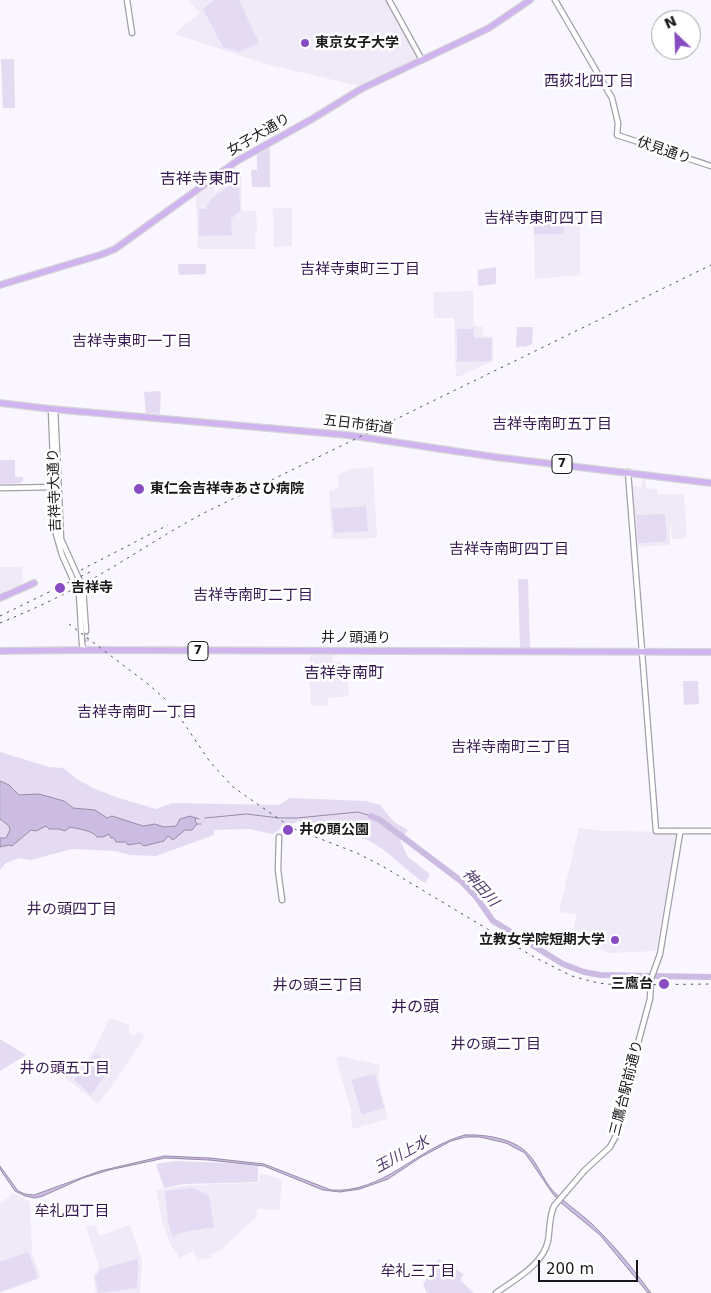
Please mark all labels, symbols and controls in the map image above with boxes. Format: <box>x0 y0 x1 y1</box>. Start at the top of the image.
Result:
north arrow <box>651 10 701 60</box>
text: N <box>662 13 679 32</box>
place label: 東京女子大学 <box>315 35 399 51</box>
marker: 東京女子大学 <box>299 37 311 49</box>
district label: 西荻北四丁目 <box>544 73 634 91</box>
street label: 女子大通り <box>224 110 294 160</box>
street label: 伏見通り <box>635 134 693 168</box>
district label: 吉祥寺東町 <box>160 170 240 190</box>
district label: 吉祥寺東町四丁目 <box>484 210 604 228</box>
district label: 吉祥寺東町三丁目 <box>300 261 420 279</box>
district label: 吉祥寺東町一丁目 <box>72 333 192 351</box>
street label: 五日市街道 <box>322 412 394 438</box>
district label: 吉祥寺南町五丁目 <box>492 416 612 434</box>
street label: 吉祥寺大通り <box>45 448 65 532</box>
road number: 7 <box>552 454 572 474</box>
place label: 東仁会吉祥寺あさひ病院 <box>150 481 304 497</box>
marker: 東仁会吉祥寺あさひ病院 <box>132 482 146 496</box>
district label: 吉祥寺南町四丁目 <box>449 541 569 559</box>
place label: 吉祥寺 <box>71 580 113 596</box>
marker: 吉祥寺 <box>53 581 67 595</box>
district label: 吉祥寺南町二丁目 <box>193 587 313 605</box>
street label: 井ノ頭通り <box>321 630 391 646</box>
road number: 7 <box>188 641 208 660</box>
district label: 吉祥寺南町 <box>304 664 384 684</box>
district label: 吉祥寺南町一丁目 <box>77 704 197 722</box>
district label: 吉祥寺南町三丁目 <box>451 739 571 757</box>
place label: 井の頭公園 <box>299 822 369 838</box>
marker: 井の頭公園 <box>281 823 295 837</box>
water label: 神田川 <box>458 865 502 911</box>
district label: 井の頭四丁目 <box>27 901 117 919</box>
place label: 立教女学院短期大学 <box>479 932 605 948</box>
marker: 立教女学院短期大学 <box>609 934 621 946</box>
place label: 三鷹台 <box>611 976 653 992</box>
district label: 井の頭三丁目 <box>273 977 363 995</box>
marker: 三鷹台 <box>657 977 671 991</box>
district label: 井の頭 <box>391 998 439 1018</box>
district label: 井の頭二丁目 <box>451 1036 541 1054</box>
street label: 三鷹台駅前通り <box>607 1038 647 1138</box>
district label: 井の頭五丁目 <box>20 1060 110 1078</box>
water label: 玉川上水 <box>371 1133 433 1177</box>
district label: 牟礼四丁目 <box>35 1203 109 1221</box>
scale bar <box>541 1250 641 1282</box>
text: 200 m <box>546 1260 594 1278</box>
district label: 牟礼三丁目 <box>381 1263 455 1281</box>

